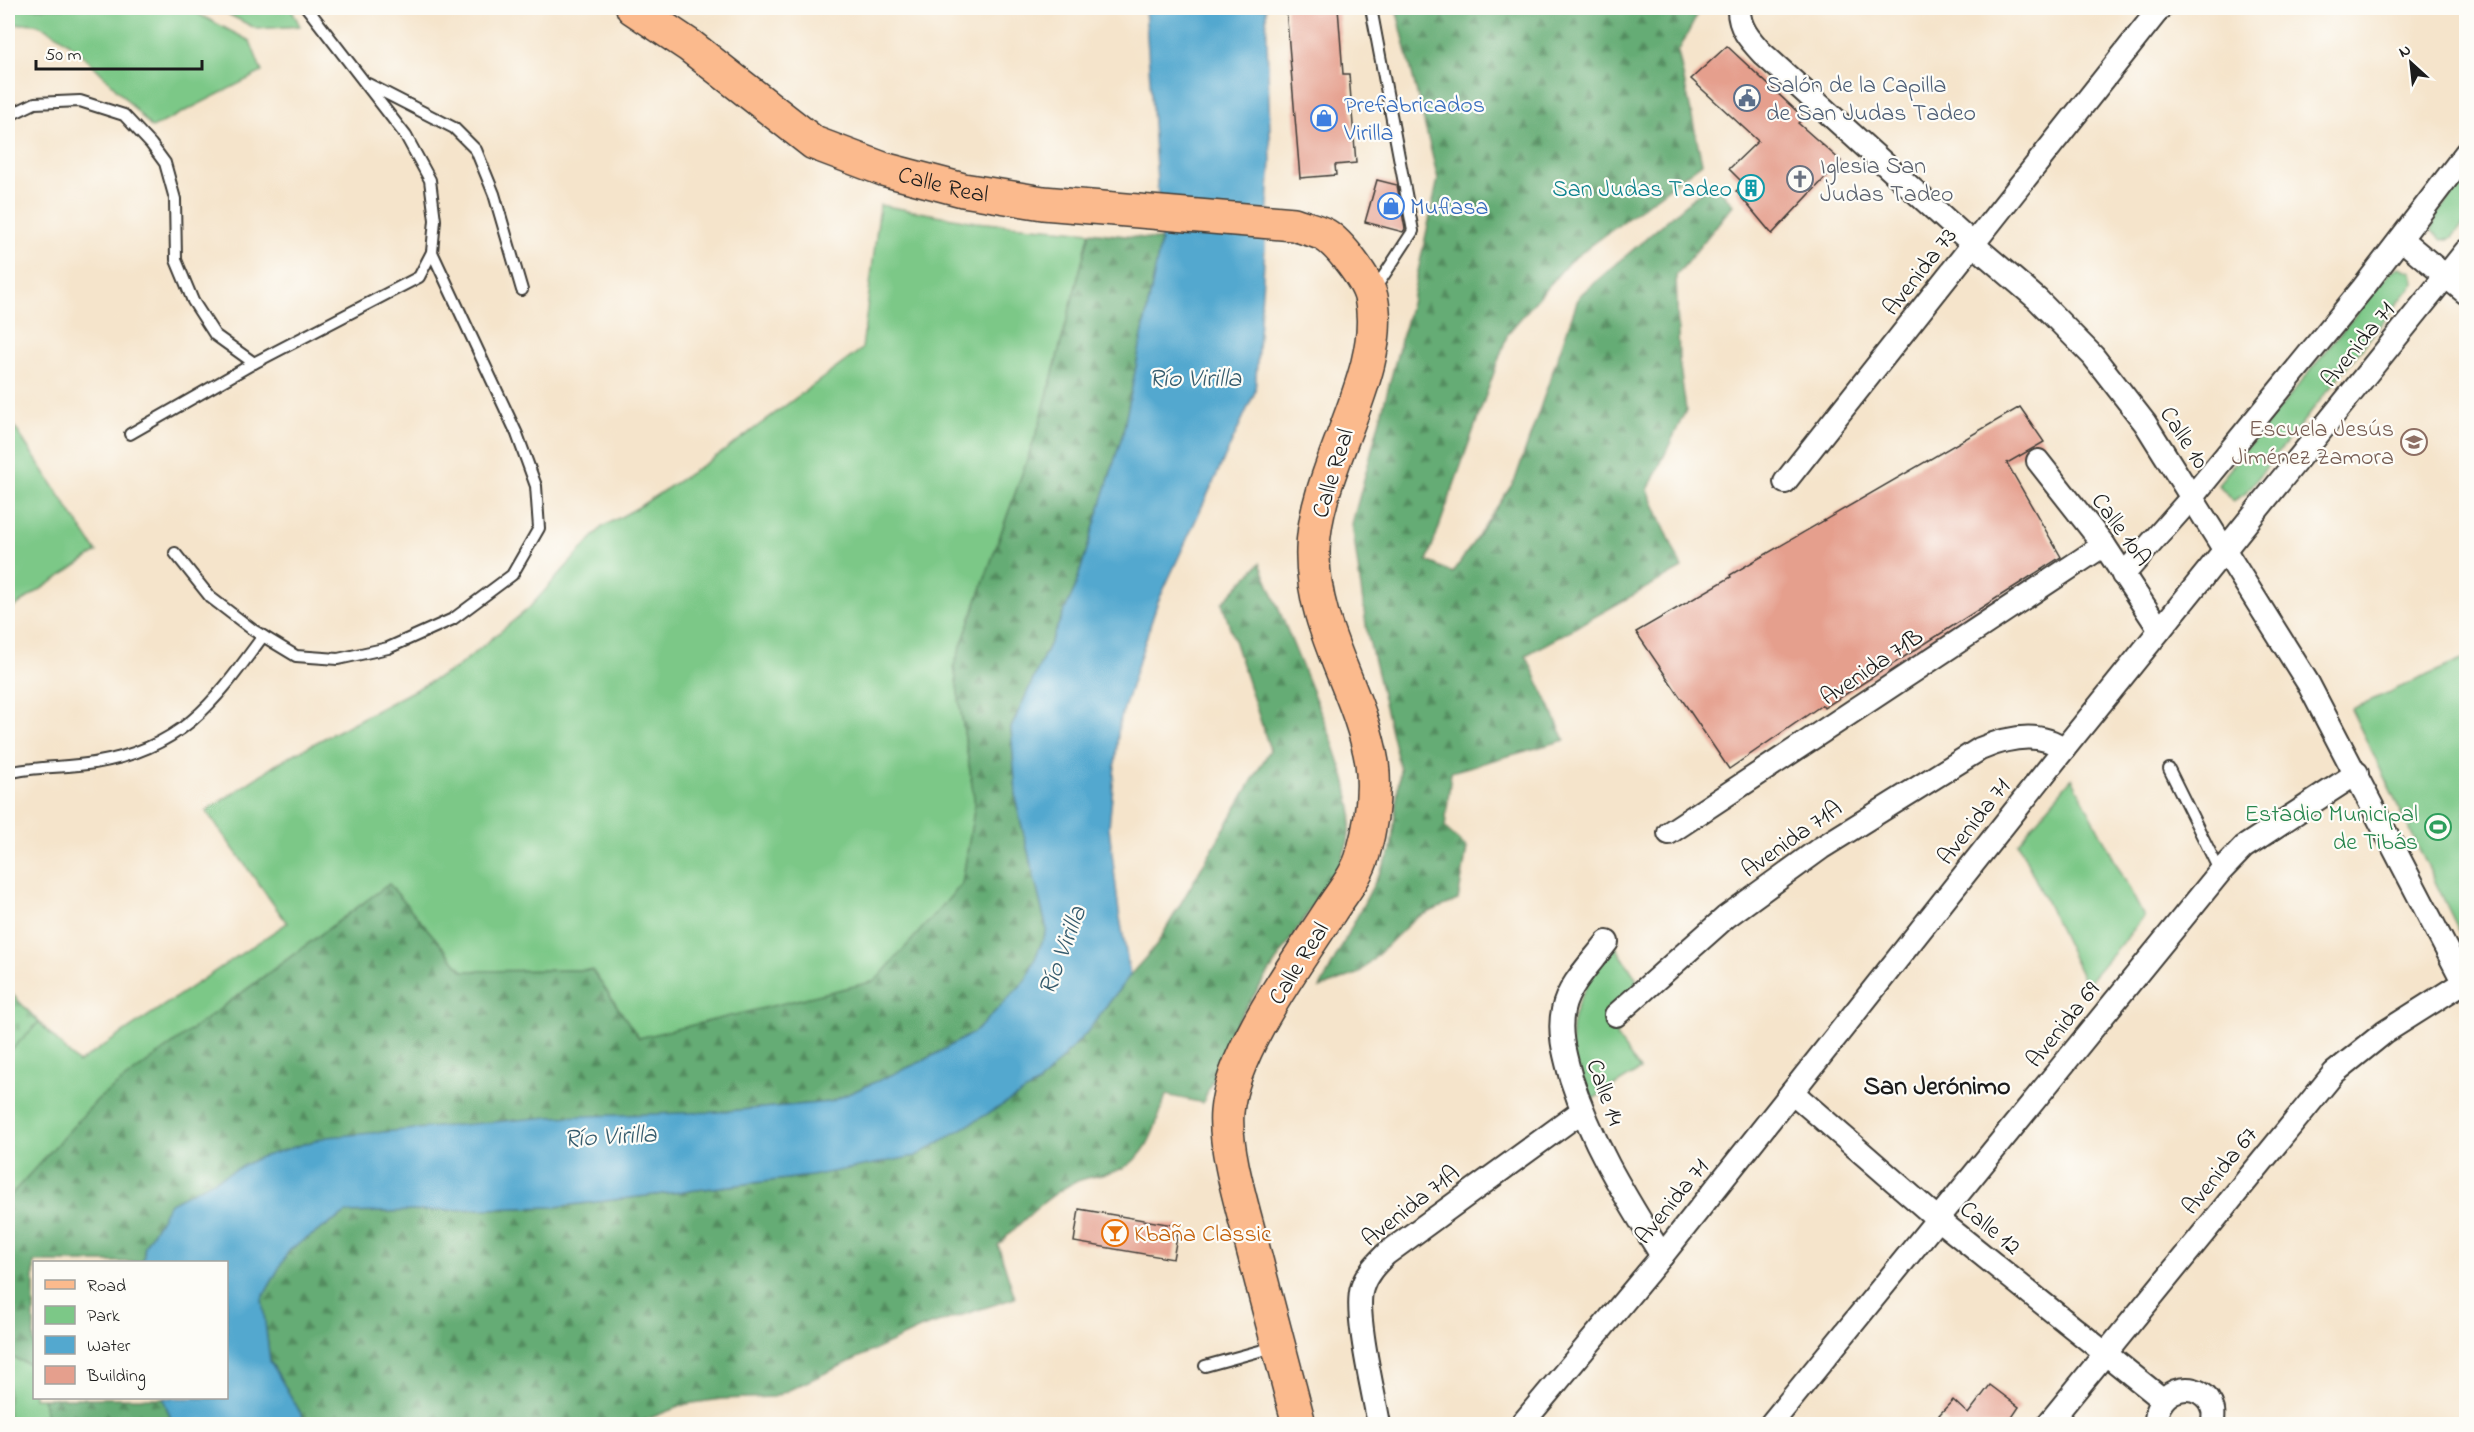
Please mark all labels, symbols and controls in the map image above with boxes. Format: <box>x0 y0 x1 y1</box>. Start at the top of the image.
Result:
scale bar <box>36 33 202 71</box>
north arrow <box>2381 33 2441 93</box>
text: N <box>2395 38 2416 65</box>
text: 50 m <box>45 43 82 69</box>
place label: Salón de la Capilla de San Judas Tadeo <box>1766 69 1976 132</box>
public building icon: Salón de la Capilla de San Judas Tadeo <box>1732 83 1762 113</box>
place label: Prefabricados Virilla <box>1343 89 1485 152</box>
shop icon: Prefabricados Virilla <box>1309 103 1339 133</box>
place label: Iglesia San Judas Tadeo <box>1820 150 1953 213</box>
street label: Calle Real <box>894 159 991 214</box>
church icon: Iglesia San Judas Tadeo <box>1785 164 1815 194</box>
place label: San Judas Tadeo <box>1552 173 1732 208</box>
building icon: San Judas Tadeo <box>1736 173 1766 203</box>
shop icon: Muflasa <box>1376 191 1406 221</box>
place label: Muflasa <box>1410 191 1488 226</box>
street label: Avenida 73 <box>1875 221 1967 324</box>
street label: Avenida 71 <box>2313 295 2405 396</box>
water label: Río Virilla <box>1149 361 1242 399</box>
street label: Calle 10 <box>2149 400 2216 477</box>
place label: Escuela Jesús Jiménez Zamora <box>2232 413 2394 476</box>
street label: Calle Real <box>1304 425 1365 523</box>
school or university icon: Escuela Jesús Jiménez Zamora <box>2399 427 2429 457</box>
street label: Calle 10A <box>2081 486 2159 575</box>
street label: Avenida 71B <box>1814 621 1931 716</box>
street label: Avenida 71 <box>1930 771 2020 873</box>
street label: Avenida 71A <box>1735 792 1850 888</box>
place label: Estadio Municipal de Tibás <box>2245 798 2418 861</box>
sports icon: Estadio Municipal de Tibás <box>2423 812 2453 842</box>
water label: Río Virilla <box>1029 900 1099 1001</box>
street label: Calle Real <box>1261 916 1339 1013</box>
street label: Avenida 69 <box>2018 974 2110 1076</box>
street label: Calle 14 <box>1575 1055 1632 1131</box>
district label: San Jerónimo <box>1863 1069 2011 1107</box>
water label: Río Virilla <box>563 1117 658 1159</box>
street label: Avenida 67 <box>2174 1120 2268 1223</box>
street label: Avenida 71 <box>1627 1152 1719 1253</box>
street label: Avenida 71A <box>1355 1157 1468 1257</box>
street label: Calle 12 <box>1951 1193 2028 1265</box>
bar icon: Kbaña Classic <box>1100 1218 1130 1248</box>
place label: Kbaña Classic <box>1134 1218 1272 1253</box>
legend <box>33 1261 228 1399</box>
text: Road <box>87 1274 126 1300</box>
text: Park <box>87 1304 120 1330</box>
text: Water <box>87 1334 131 1360</box>
text: Building <box>86 1364 146 1391</box>

